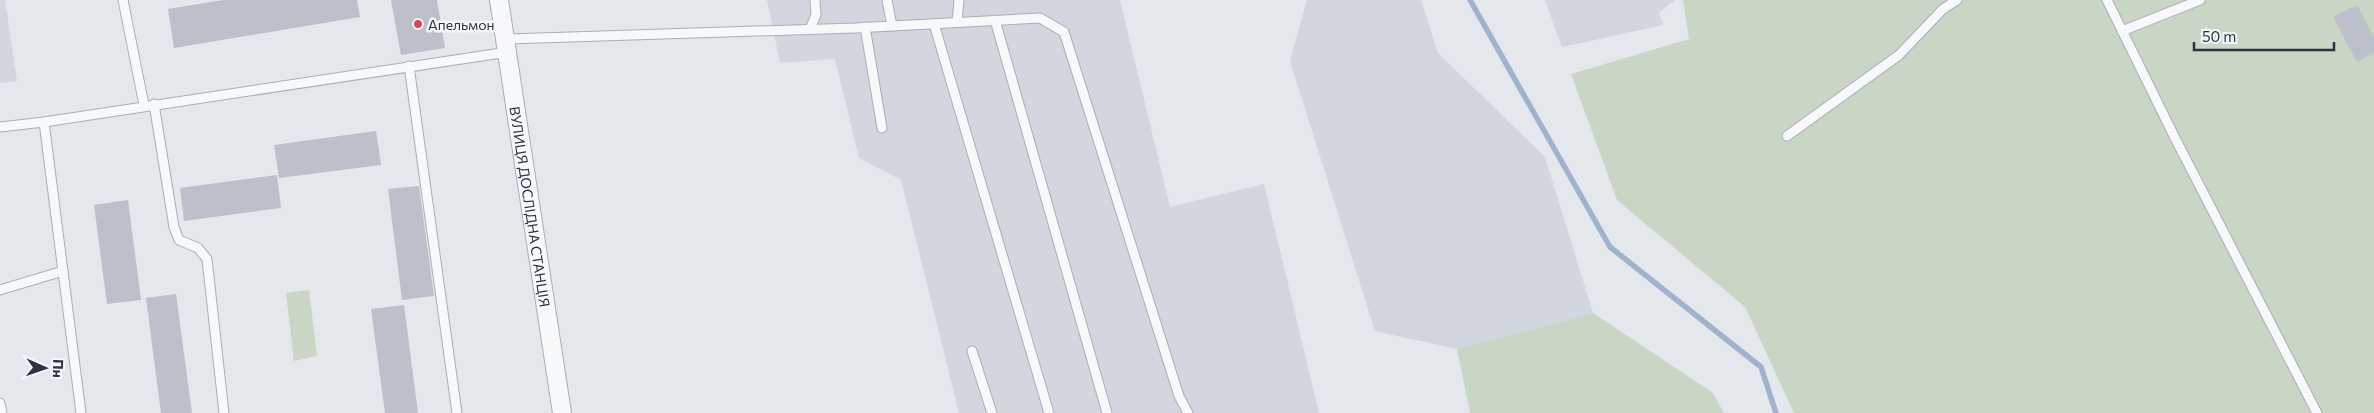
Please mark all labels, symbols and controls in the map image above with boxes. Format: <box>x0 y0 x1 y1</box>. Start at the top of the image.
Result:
place label: Апельмон <box>428 16 495 33</box>
marker: Апельмон <box>412 18 424 30</box>
scale bar <box>2194 20 2334 52</box>
text: 50 m <box>2202 27 2236 45</box>
street label: ВУЛИЦЯ ДОСЛІДНА СТАНЦІЯ <box>507 105 554 308</box>
north arrow <box>20 343 70 393</box>
text: Пн <box>50 359 67 378</box>

